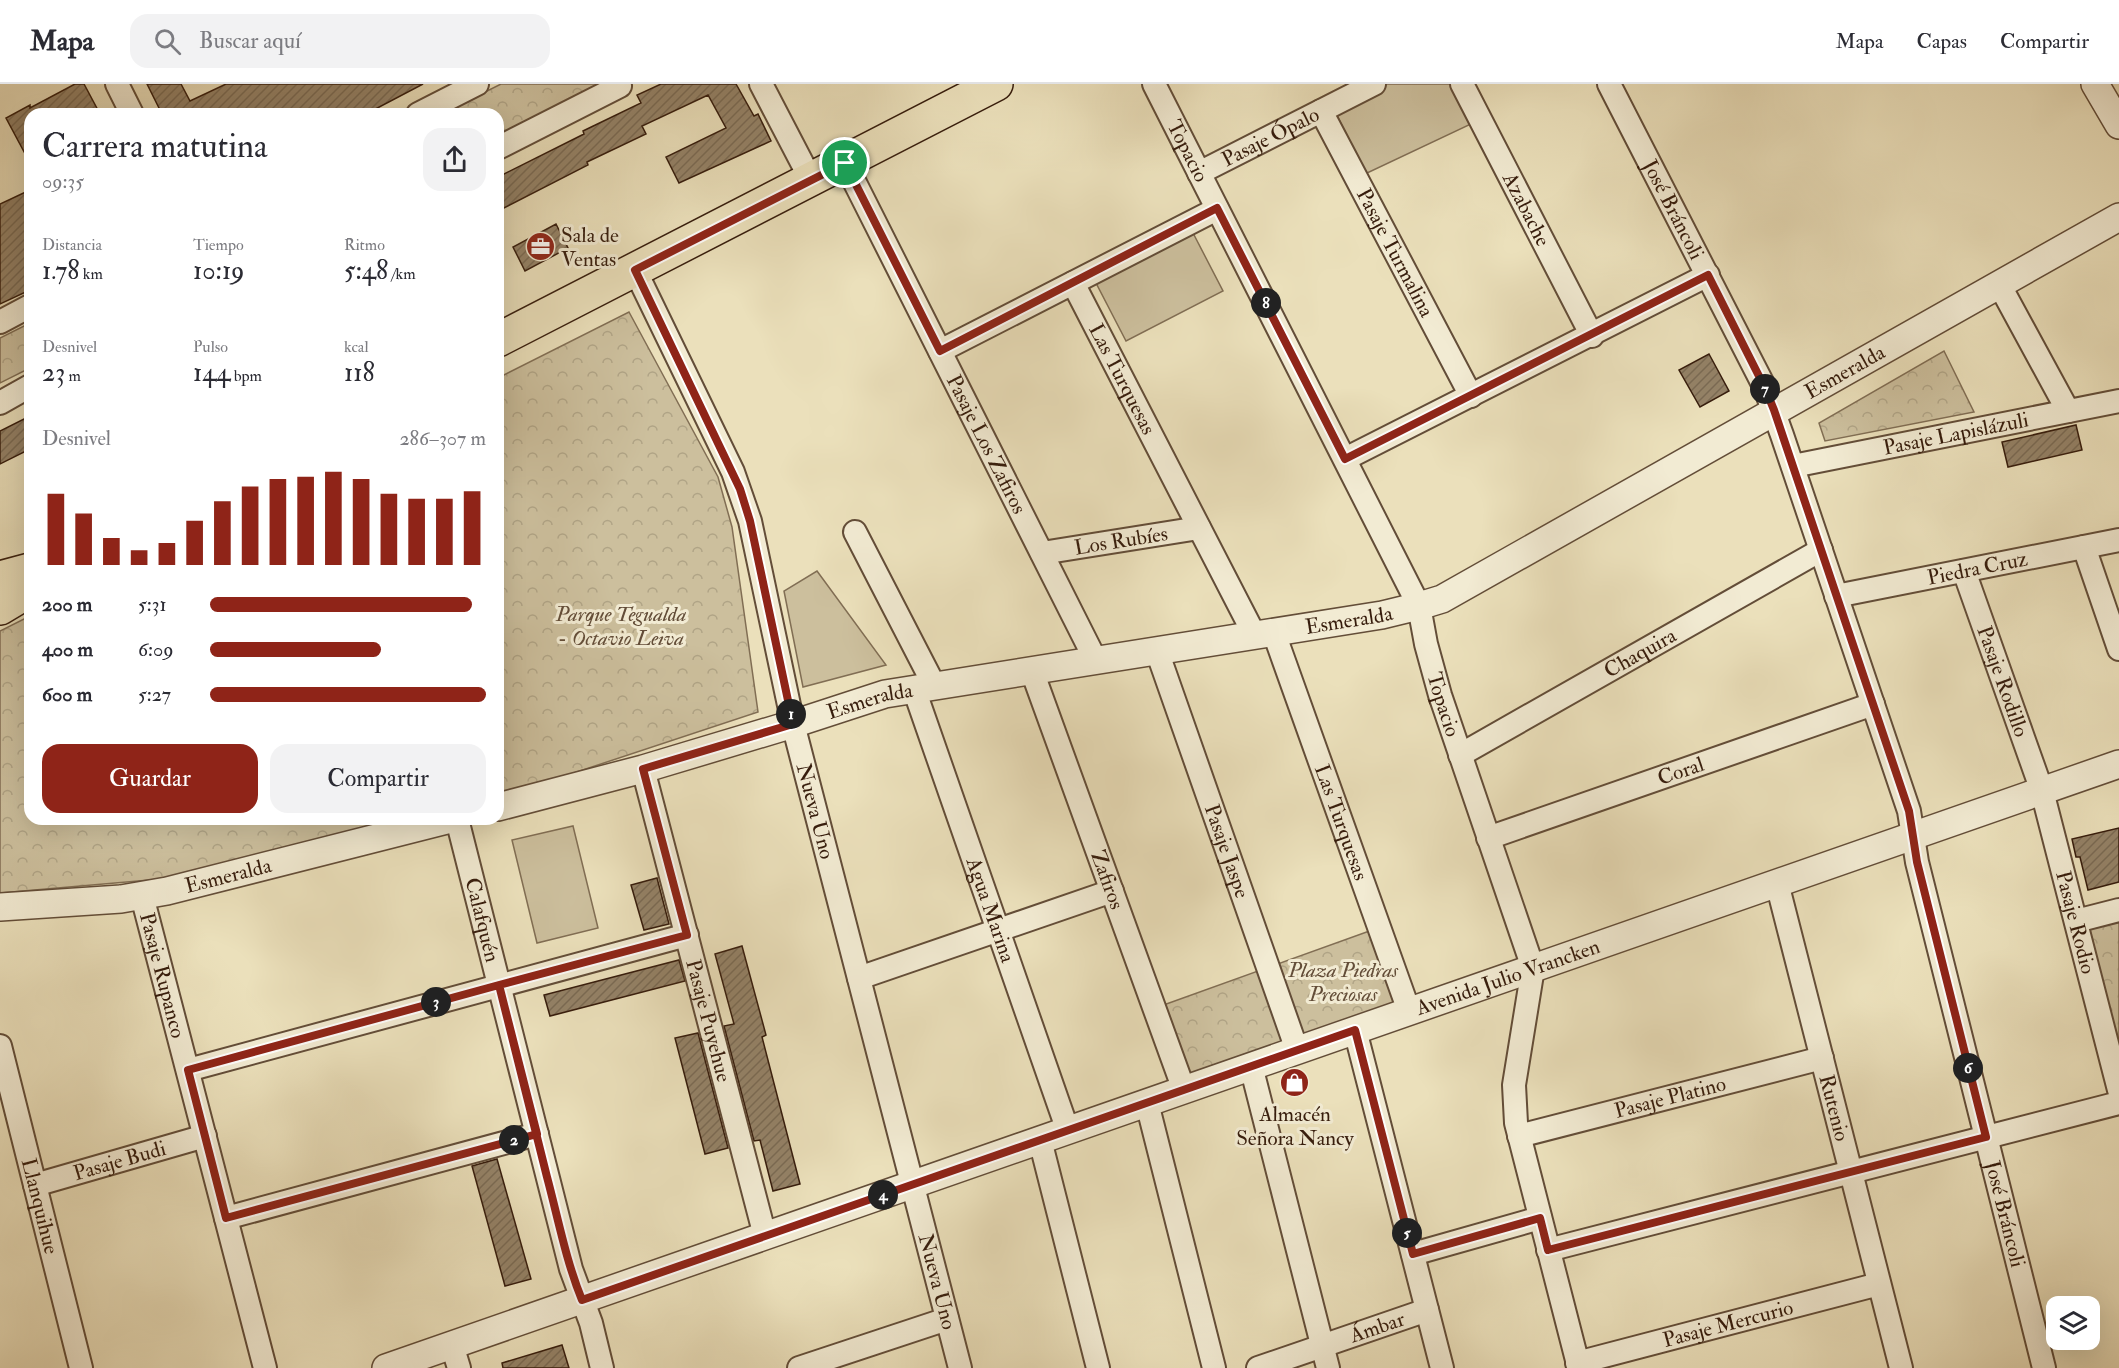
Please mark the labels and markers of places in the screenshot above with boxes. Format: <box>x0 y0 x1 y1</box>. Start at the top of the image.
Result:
pin <box>819 137 870 188</box>
place label: Sala de Ventas <box>561 222 619 273</box>
office icon: Sala de Ventas <box>524 231 556 263</box>
pin: 8 <box>1251 288 1281 318</box>
pin: 7 <box>1750 374 1780 404</box>
pin: 1 <box>776 699 806 729</box>
pin: 3 <box>421 987 451 1017</box>
pin: 6 <box>1953 1053 1983 1083</box>
shop icon: Almacén Señora Nancy <box>1279 1067 1311 1099</box>
place label: Almacén Señora Nancy <box>1236 1101 1355 1152</box>
pin: 2 <box>499 1125 529 1155</box>
pin: 4 <box>868 1180 898 1210</box>
pin: 5 <box>1392 1218 1422 1248</box>

